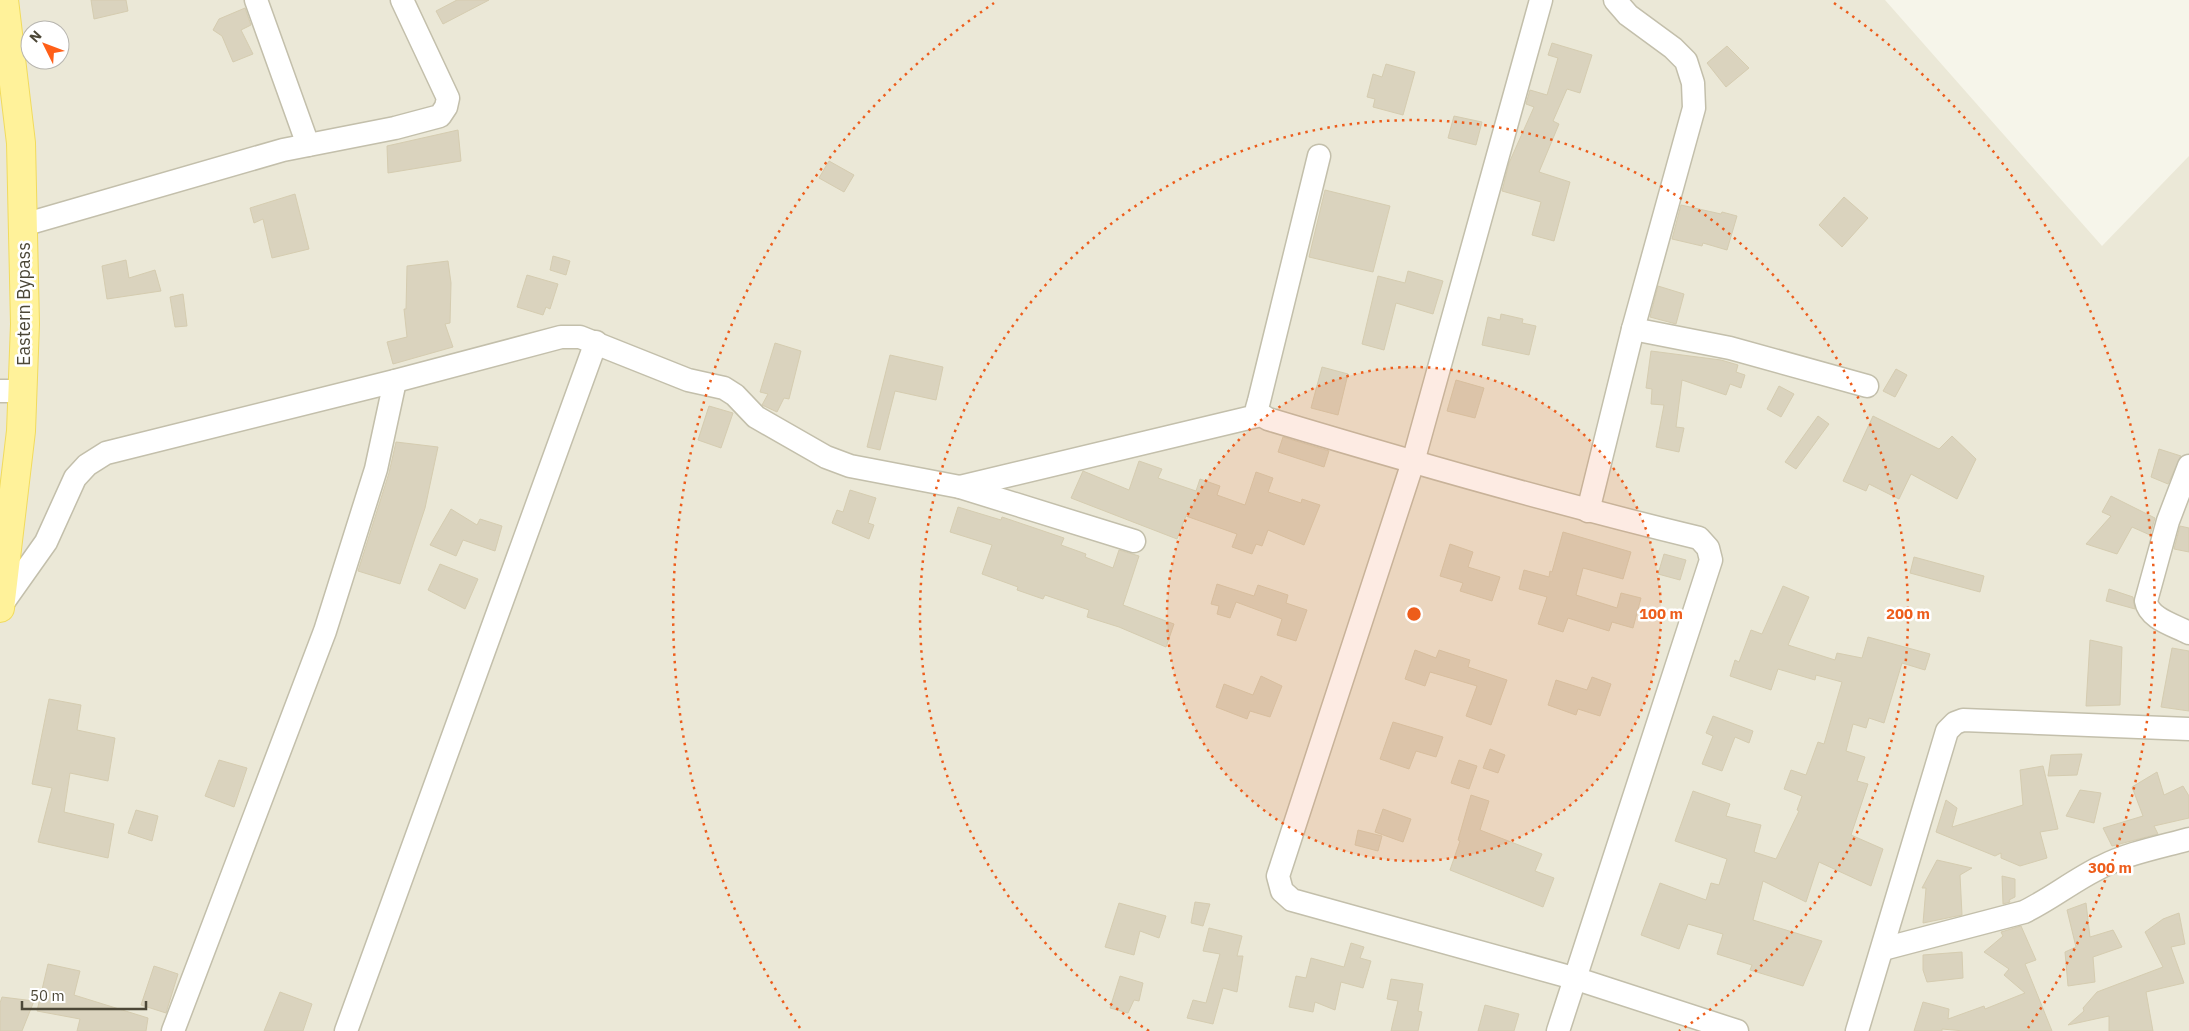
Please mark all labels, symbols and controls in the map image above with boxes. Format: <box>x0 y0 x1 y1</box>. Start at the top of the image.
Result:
north arrow <box>20 20 70 70</box>
text: N <box>25 27 45 46</box>
street label: Eastern Bypass <box>12 242 35 366</box>
text: 100 m <box>1639 604 1683 623</box>
text: 200 m <box>1886 604 1930 623</box>
centre of rings <box>1405 605 1423 623</box>
text: 300 m <box>2088 858 2132 877</box>
scale bar <box>22 978 146 1010</box>
text: 50 m <box>30 986 65 1005</box>

